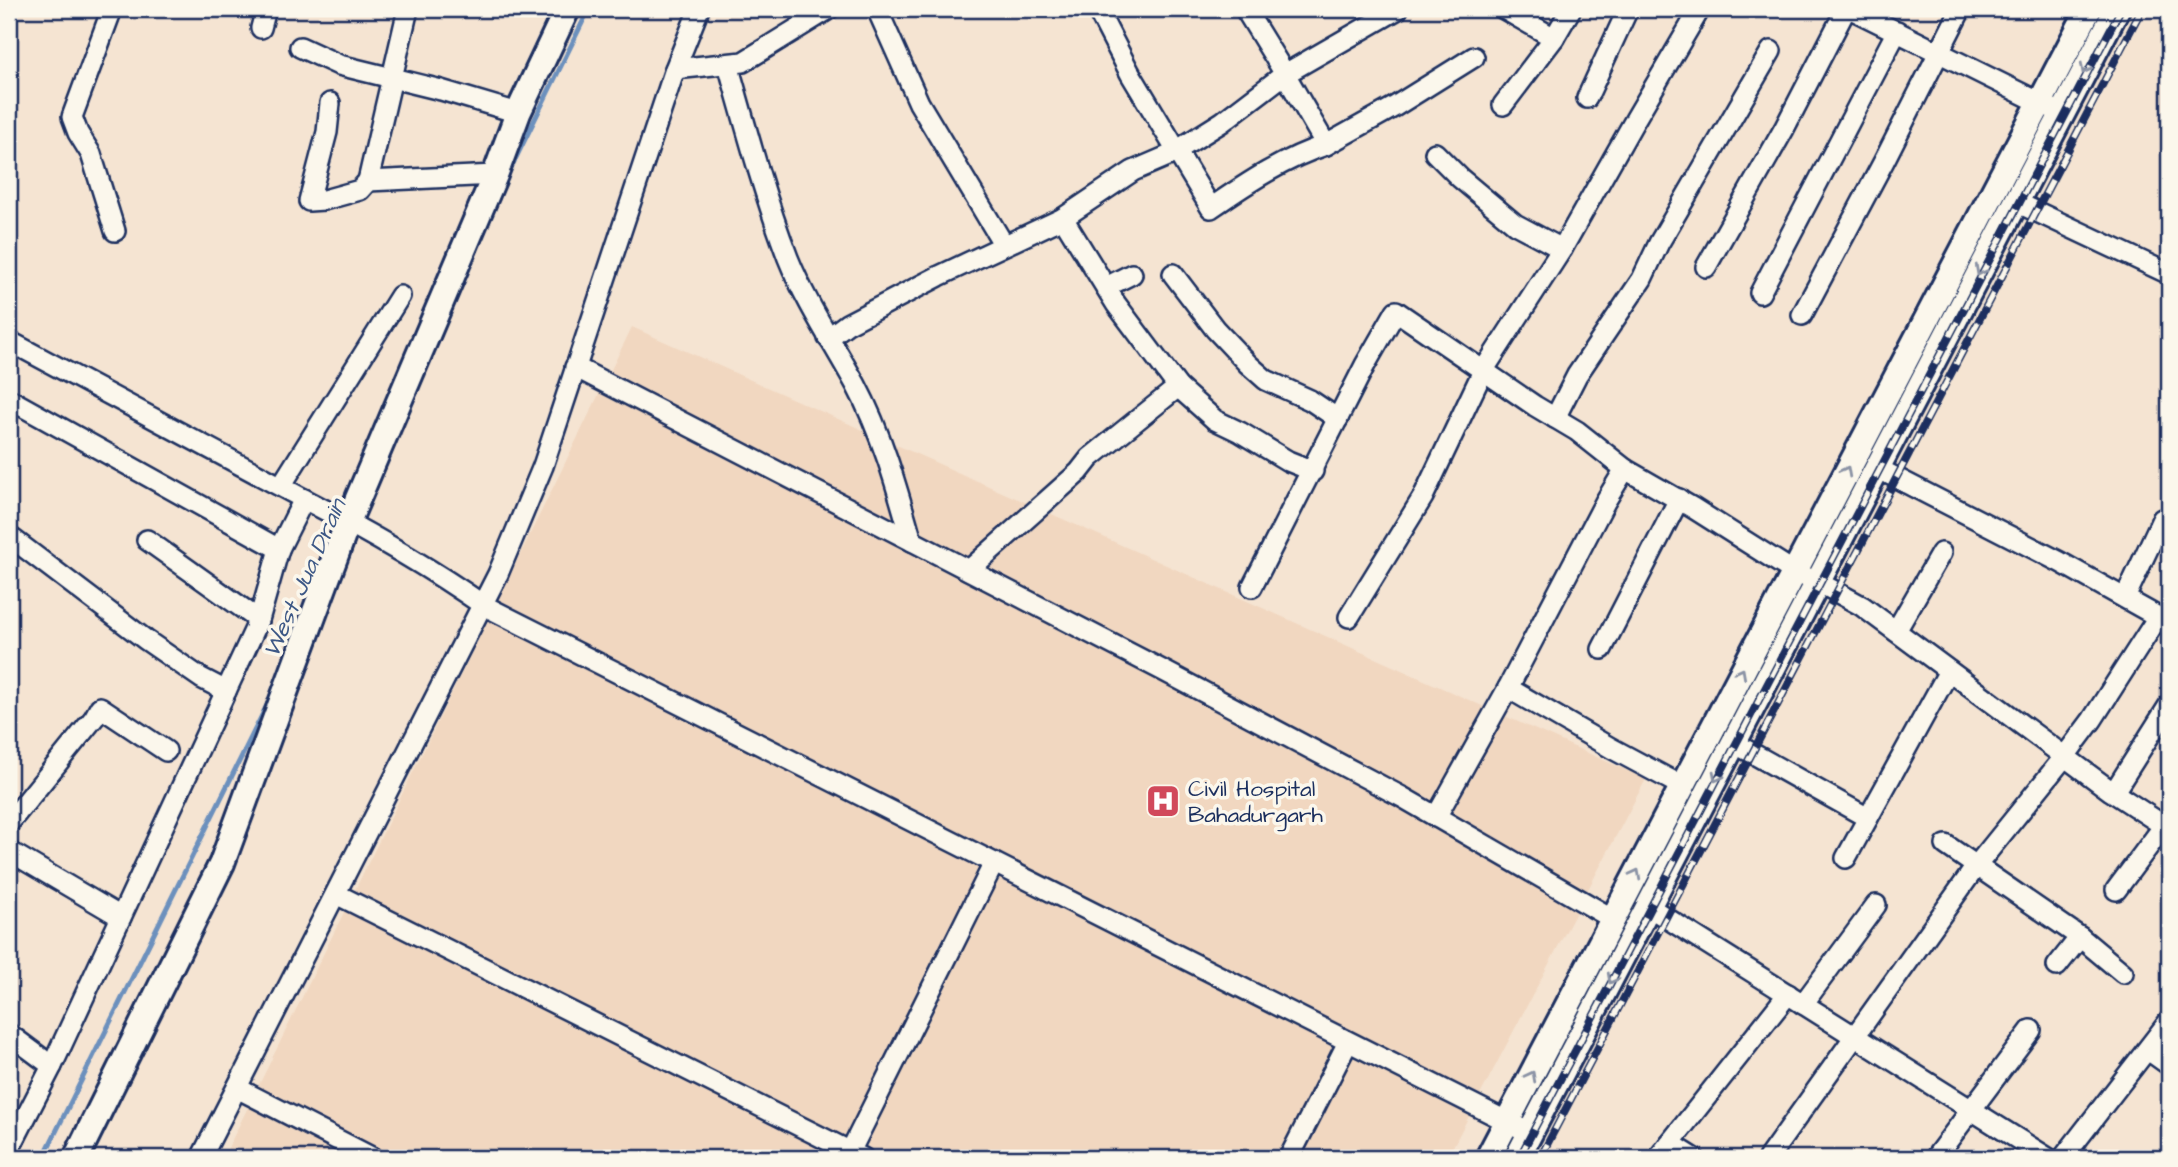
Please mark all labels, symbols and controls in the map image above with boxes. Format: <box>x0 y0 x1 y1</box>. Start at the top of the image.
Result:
one-way arrow <box>2080 62 2094 74</box>
one-way arrow <box>1975 264 1988 276</box>
one-way arrow <box>1838 466 1852 478</box>
water label: West Jua Drain <box>255 492 356 663</box>
one-way arrow <box>1733 668 1746 680</box>
one-way arrow <box>1711 770 1725 782</box>
place label: Civil Hospital Bahadurgarh <box>1188 773 1324 832</box>
hospital icon: Civil Hospital Bahadurgarh <box>1144 782 1182 820</box>
one-way arrow <box>1628 869 1641 882</box>
one-way arrow <box>1606 972 1620 984</box>
one-way arrow <box>1522 1071 1536 1083</box>

